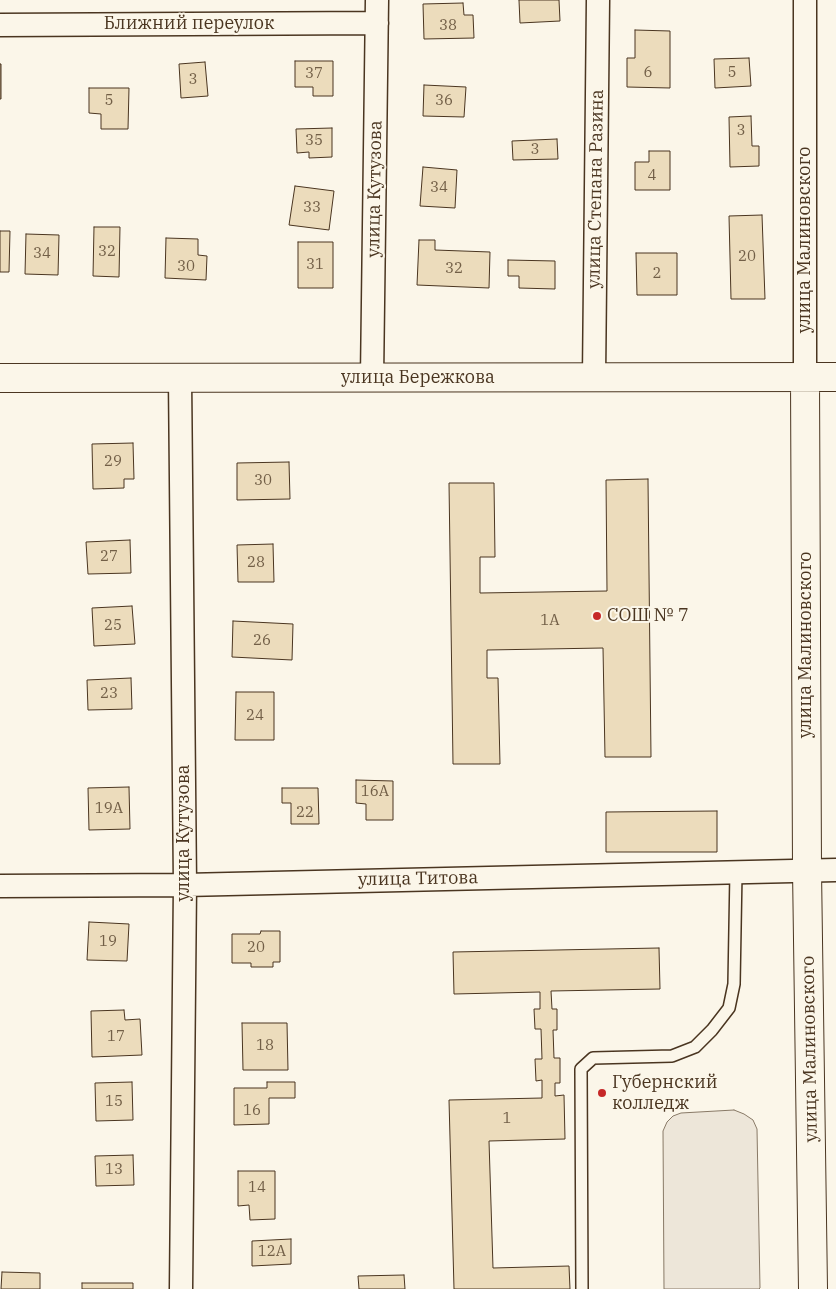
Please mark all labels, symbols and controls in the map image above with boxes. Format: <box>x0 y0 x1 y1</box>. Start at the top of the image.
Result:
street label: Ближний переулок <box>104 13 274 35</box>
house number: 38 <box>439 17 457 35</box>
house number: 6 <box>644 64 652 82</box>
house number: 5 <box>728 64 736 82</box>
house number: 37 <box>305 65 323 83</box>
house number: 3 <box>189 71 197 89</box>
street label: улица Степана Разина <box>583 89 609 289</box>
house number: 5 <box>105 92 113 110</box>
house number: 36 <box>435 92 453 110</box>
street label: улица Кутузова <box>363 120 387 258</box>
house number: 3 <box>737 122 745 140</box>
house number: 35 <box>305 132 323 150</box>
house number: 3 <box>531 141 539 159</box>
street label: улица Малиновского <box>794 147 816 333</box>
house number: 4 <box>648 167 656 185</box>
house number: 34 <box>430 179 448 197</box>
house number: 33 <box>303 199 321 217</box>
house number: 32 <box>98 243 116 261</box>
house number: 34 <box>33 245 51 263</box>
house number: 20 <box>738 248 756 266</box>
house number: 31 <box>306 256 324 274</box>
house number: 30 <box>177 258 195 276</box>
house number: 32 <box>445 260 463 278</box>
house number: 2 <box>653 265 661 283</box>
street label: улица Бережкова <box>341 367 495 389</box>
house number: 29 <box>104 453 122 471</box>
house number: 30 <box>254 472 272 490</box>
house number: 27 <box>100 548 118 566</box>
street label: улица Малиновского <box>795 552 817 738</box>
house number: 28 <box>247 554 265 572</box>
place label: СОШ № 7 <box>607 605 689 627</box>
marker: СОШ № 7 <box>591 610 603 622</box>
house number: 1А <box>540 612 560 630</box>
house number: 25 <box>104 617 122 635</box>
house number: 26 <box>253 632 271 650</box>
house number: 23 <box>100 685 118 703</box>
house number: 24 <box>246 707 264 725</box>
street label: улица Кутузова <box>173 764 195 902</box>
house number: 16А <box>361 783 389 801</box>
house number: 19А <box>95 800 123 818</box>
house number: 22 <box>296 804 314 822</box>
street label: улица Титова <box>358 867 478 891</box>
house number: 19 <box>99 933 117 951</box>
house number: 20 <box>247 939 265 957</box>
street label: улица Малиновского <box>798 955 822 1143</box>
house number: 17 <box>107 1028 125 1046</box>
house number: 18 <box>256 1037 274 1055</box>
place label: Губернский колледж <box>612 1072 718 1114</box>
marker: Губернский колледж <box>596 1087 608 1099</box>
house number: 15 <box>105 1093 123 1111</box>
house number: 16 <box>243 1102 261 1120</box>
house number: 1 <box>503 1110 511 1128</box>
house number: 13 <box>105 1161 123 1179</box>
house number: 14 <box>248 1179 266 1197</box>
house number: 12А <box>258 1243 286 1261</box>

